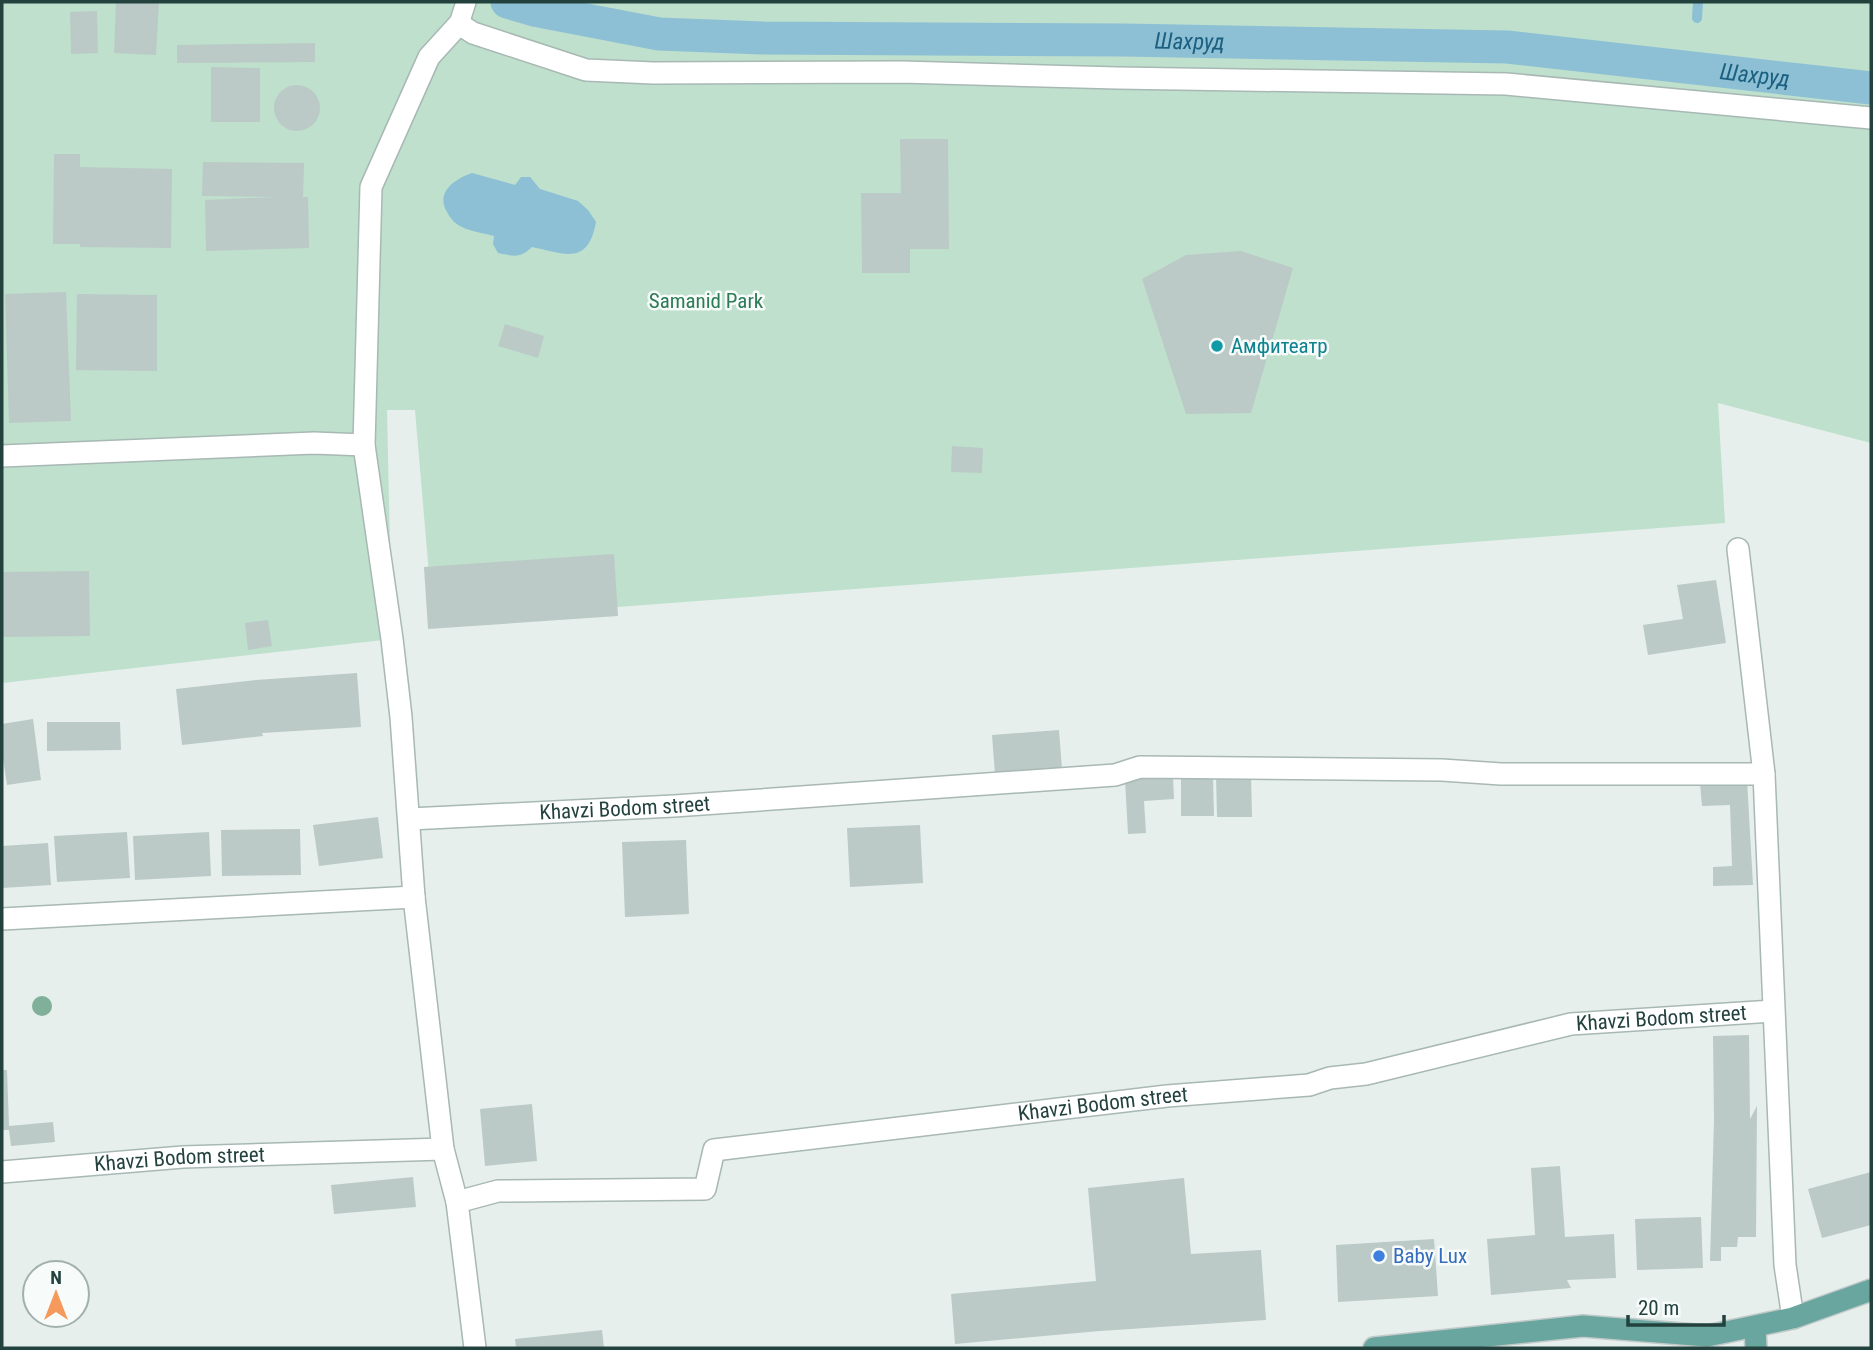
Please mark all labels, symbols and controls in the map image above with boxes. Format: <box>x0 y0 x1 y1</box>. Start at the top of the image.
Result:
water label: Шахруд <box>1154 28 1225 56</box>
water label: Шахруд <box>1718 58 1791 93</box>
park label: Samanid Park <box>649 289 764 313</box>
place label: Амфитеатр <box>1231 334 1328 358</box>
marker: Амфитеатр <box>1209 338 1225 354</box>
street label: Khavzi Bodom street <box>539 791 711 825</box>
street label: Khavzi Bodom street <box>1575 1001 1747 1036</box>
street label: Khavzi Bodom street <box>1016 1082 1189 1126</box>
street label: Khavzi Bodom street <box>93 1142 265 1176</box>
place label: Baby Lux <box>1393 1244 1467 1268</box>
marker: Baby Lux <box>1371 1248 1387 1264</box>
north arrow <box>21 1259 91 1329</box>
text: N <box>50 1266 62 1289</box>
scale bar <box>1628 1284 1724 1328</box>
text: 20 m <box>1638 1296 1679 1320</box>

